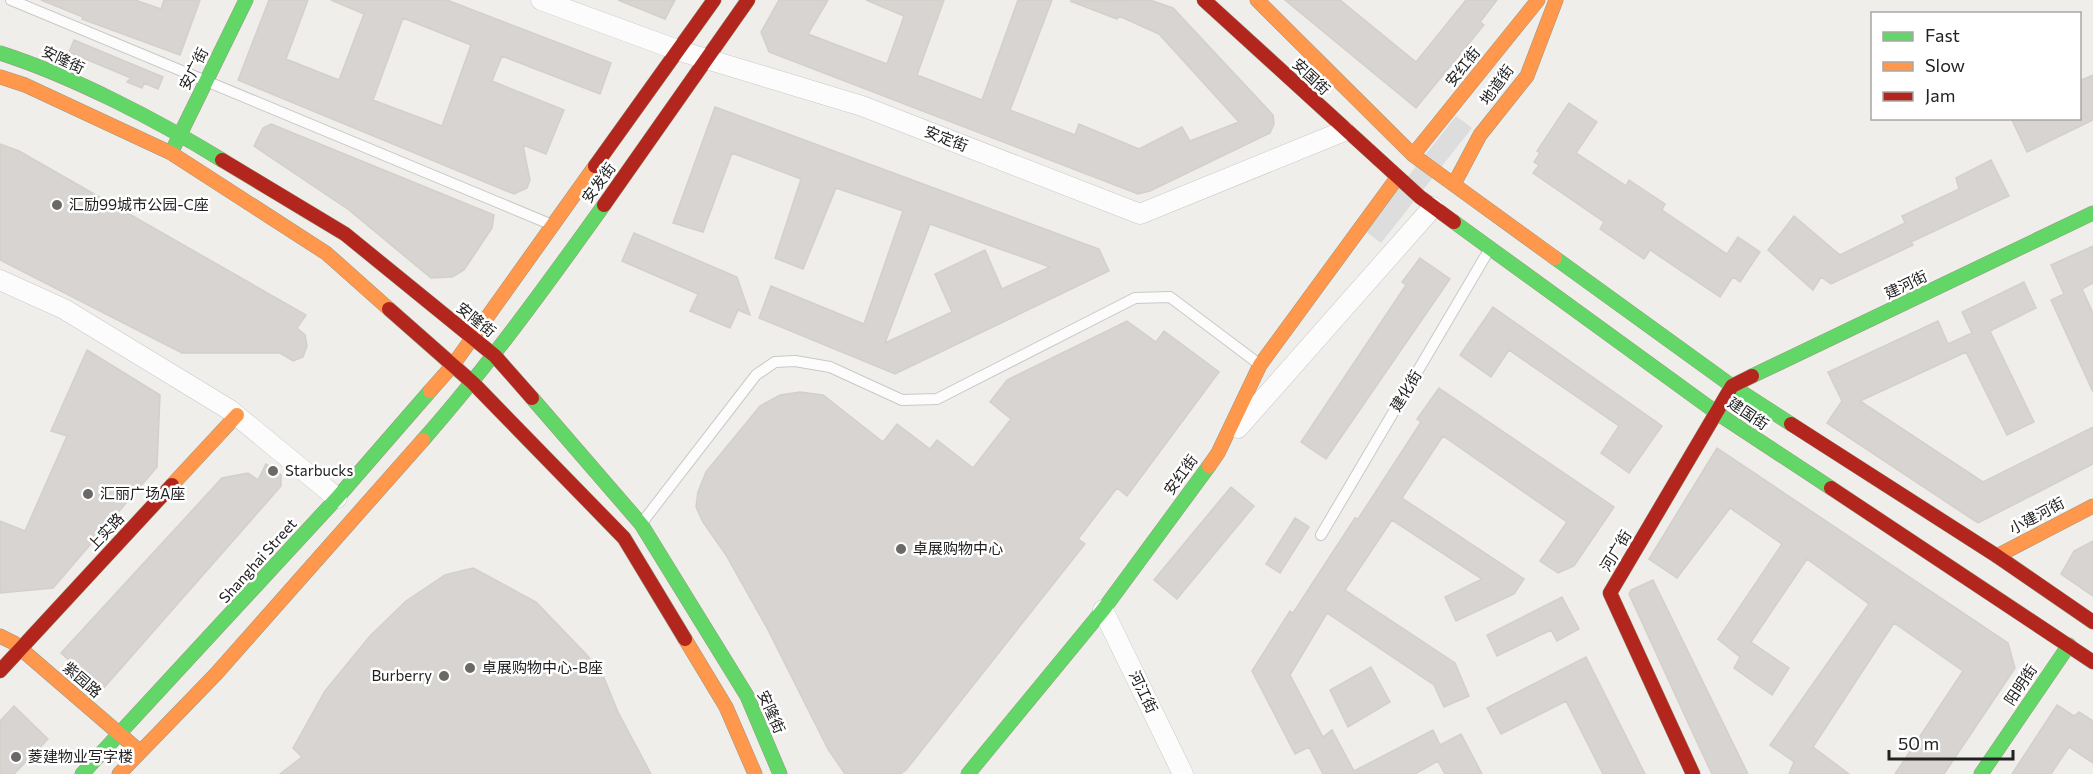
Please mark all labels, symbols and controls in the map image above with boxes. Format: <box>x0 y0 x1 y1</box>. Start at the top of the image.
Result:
legend <box>1871 12 2081 120</box>
text: Fast <box>1925 24 1960 46</box>
street label: 安隆街 <box>39 41 88 77</box>
street label: 安红街 <box>1441 43 1483 90</box>
street label: 安广街 <box>175 44 211 93</box>
street label: 安国街 <box>1289 54 1334 98</box>
text: Slow <box>1925 54 1965 76</box>
street label: 地道街 <box>1476 61 1517 108</box>
text: Jam <box>1925 84 1955 106</box>
street label: 安定街 <box>922 122 971 155</box>
street label: 安发街 <box>578 159 619 206</box>
place label: 汇励99城市公园-C座 <box>69 195 209 213</box>
marker: 汇励99城市公园-C座 <box>50 198 64 212</box>
street label: 建河街 <box>1881 266 1930 302</box>
street label: 安隆街 <box>453 298 500 340</box>
street label: 建化街 <box>1386 367 1424 414</box>
street label: 建国街 <box>1725 393 1772 433</box>
street label: 安红街 <box>1160 451 1201 498</box>
place label: Starbucks <box>285 461 353 479</box>
marker: Starbucks <box>266 464 280 478</box>
place label: 汇丽广场A座 <box>100 484 185 502</box>
marker: 汇丽广场A座 <box>81 487 95 501</box>
street label: 小建河街 <box>2006 493 2067 537</box>
street label: 上实路 <box>83 509 127 554</box>
street label: Shanghai Street <box>215 514 300 606</box>
street label: 河广街 <box>1596 527 1634 574</box>
place label: 卓展购物中心 <box>913 539 1003 557</box>
marker: 卓展购物中心 <box>894 542 908 556</box>
street label: 紫园路 <box>60 658 106 701</box>
place label: 卓展购物中心-B座 <box>482 658 603 676</box>
marker: 卓展购物中心-B座 <box>463 661 477 675</box>
street label: 阳明街 <box>2000 661 2040 708</box>
place label: Burberry <box>371 666 432 684</box>
street label: 河江街 <box>1126 667 1162 716</box>
marker: Burberry <box>437 669 451 683</box>
street label: 安隆街 <box>755 687 789 736</box>
scale bar <box>1889 723 2014 761</box>
text: 50 m <box>1898 732 1939 754</box>
place label: 菱建物业写字楼 <box>28 747 133 765</box>
marker: 菱建物业写字楼 <box>9 750 23 764</box>

